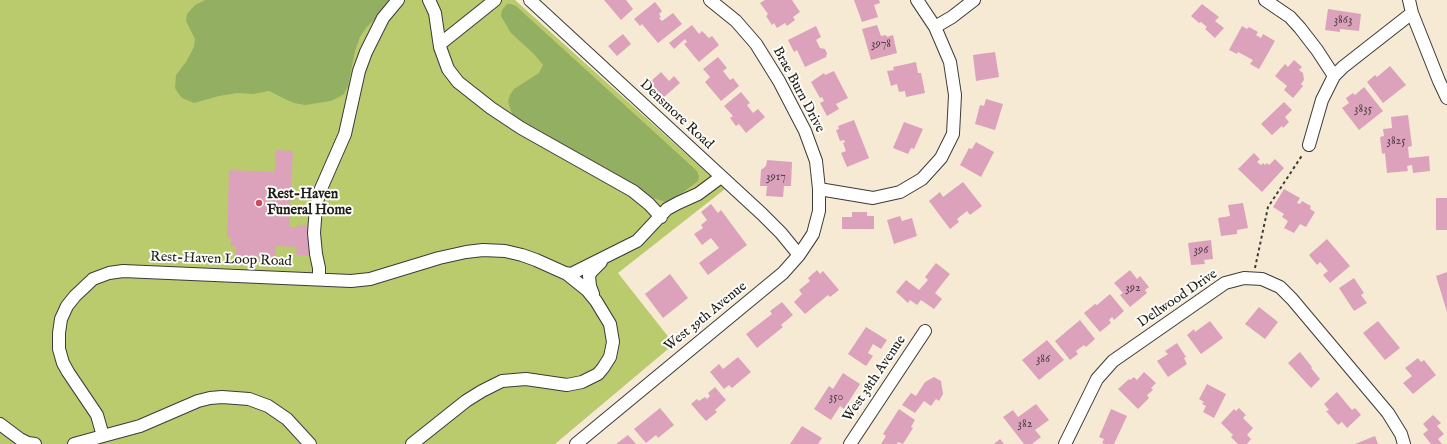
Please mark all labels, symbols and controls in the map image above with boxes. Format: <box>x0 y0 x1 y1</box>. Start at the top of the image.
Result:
house number: 3863 <box>1334 14 1352 28</box>
house number: 3978 <box>871 38 891 52</box>
street label: Brae Burn Drive <box>768 44 828 136</box>
street label: Densmore Road <box>636 77 716 153</box>
house number: 3835 <box>1354 103 1372 117</box>
house number: 3825 <box>1386 135 1406 149</box>
house number: 3917 <box>766 171 786 185</box>
place label: Rest-Haven Funeral Home <box>267 187 352 220</box>
marker: Rest-Haven Funeral Home <box>254 198 264 208</box>
house number: 396 <box>1194 244 1208 258</box>
street label: Rest-Haven Loop Road <box>150 249 292 271</box>
street label: Dellwood Drive <box>1135 266 1221 332</box>
street label: West 39th Avenue <box>661 279 751 355</box>
house number: 392 <box>1125 282 1141 296</box>
street label: West 38th Avenue <box>840 333 910 425</box>
house number: 386 <box>1036 353 1050 367</box>
house number: 350 <box>829 391 843 405</box>
house number: 382 <box>1018 418 1032 432</box>

